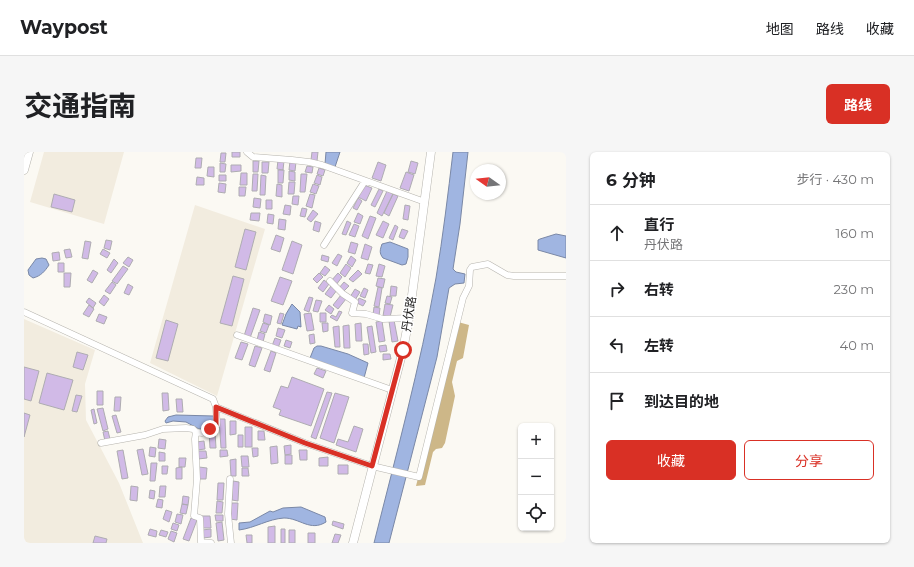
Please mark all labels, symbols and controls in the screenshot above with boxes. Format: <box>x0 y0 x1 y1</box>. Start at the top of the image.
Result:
text: Waypost <box>20 16 108 39</box>
text: 地图 <box>766 20 794 38</box>
text: 路线 <box>816 20 844 38</box>
text: 收藏 <box>866 20 894 38</box>
button: 路线 <box>826 84 890 124</box>
text: 交通指南 <box>24 89 136 123</box>
north arrow <box>470 164 506 200</box>
text: 6 分钟 <box>606 170 656 190</box>
text: 步行 · 430 m <box>796 171 874 187</box>
text: 直行 <box>644 215 674 234</box>
icon: ahead <box>606 222 628 244</box>
text: 160 m <box>836 225 874 241</box>
text: 丹伏路 <box>644 236 683 252</box>
icon: right <box>606 278 628 300</box>
text: 右转 <box>644 280 674 299</box>
text: 230 m <box>833 281 874 297</box>
street label: 丹伏路 <box>398 295 419 333</box>
icon: left <box>606 334 628 356</box>
text: 左转 <box>644 336 674 355</box>
text: 40 m <box>840 337 874 353</box>
route start <box>394 341 412 359</box>
icon: arrive <box>606 390 628 412</box>
text: 到达目的地 <box>644 392 719 411</box>
route end <box>201 420 219 438</box>
map controls <box>518 423 554 531</box>
button: + <box>518 423 554 459</box>
button: 收藏 <box>606 440 736 480</box>
button: 分享 <box>744 440 874 480</box>
button: − <box>518 459 554 495</box>
button: locate <box>518 495 554 531</box>

